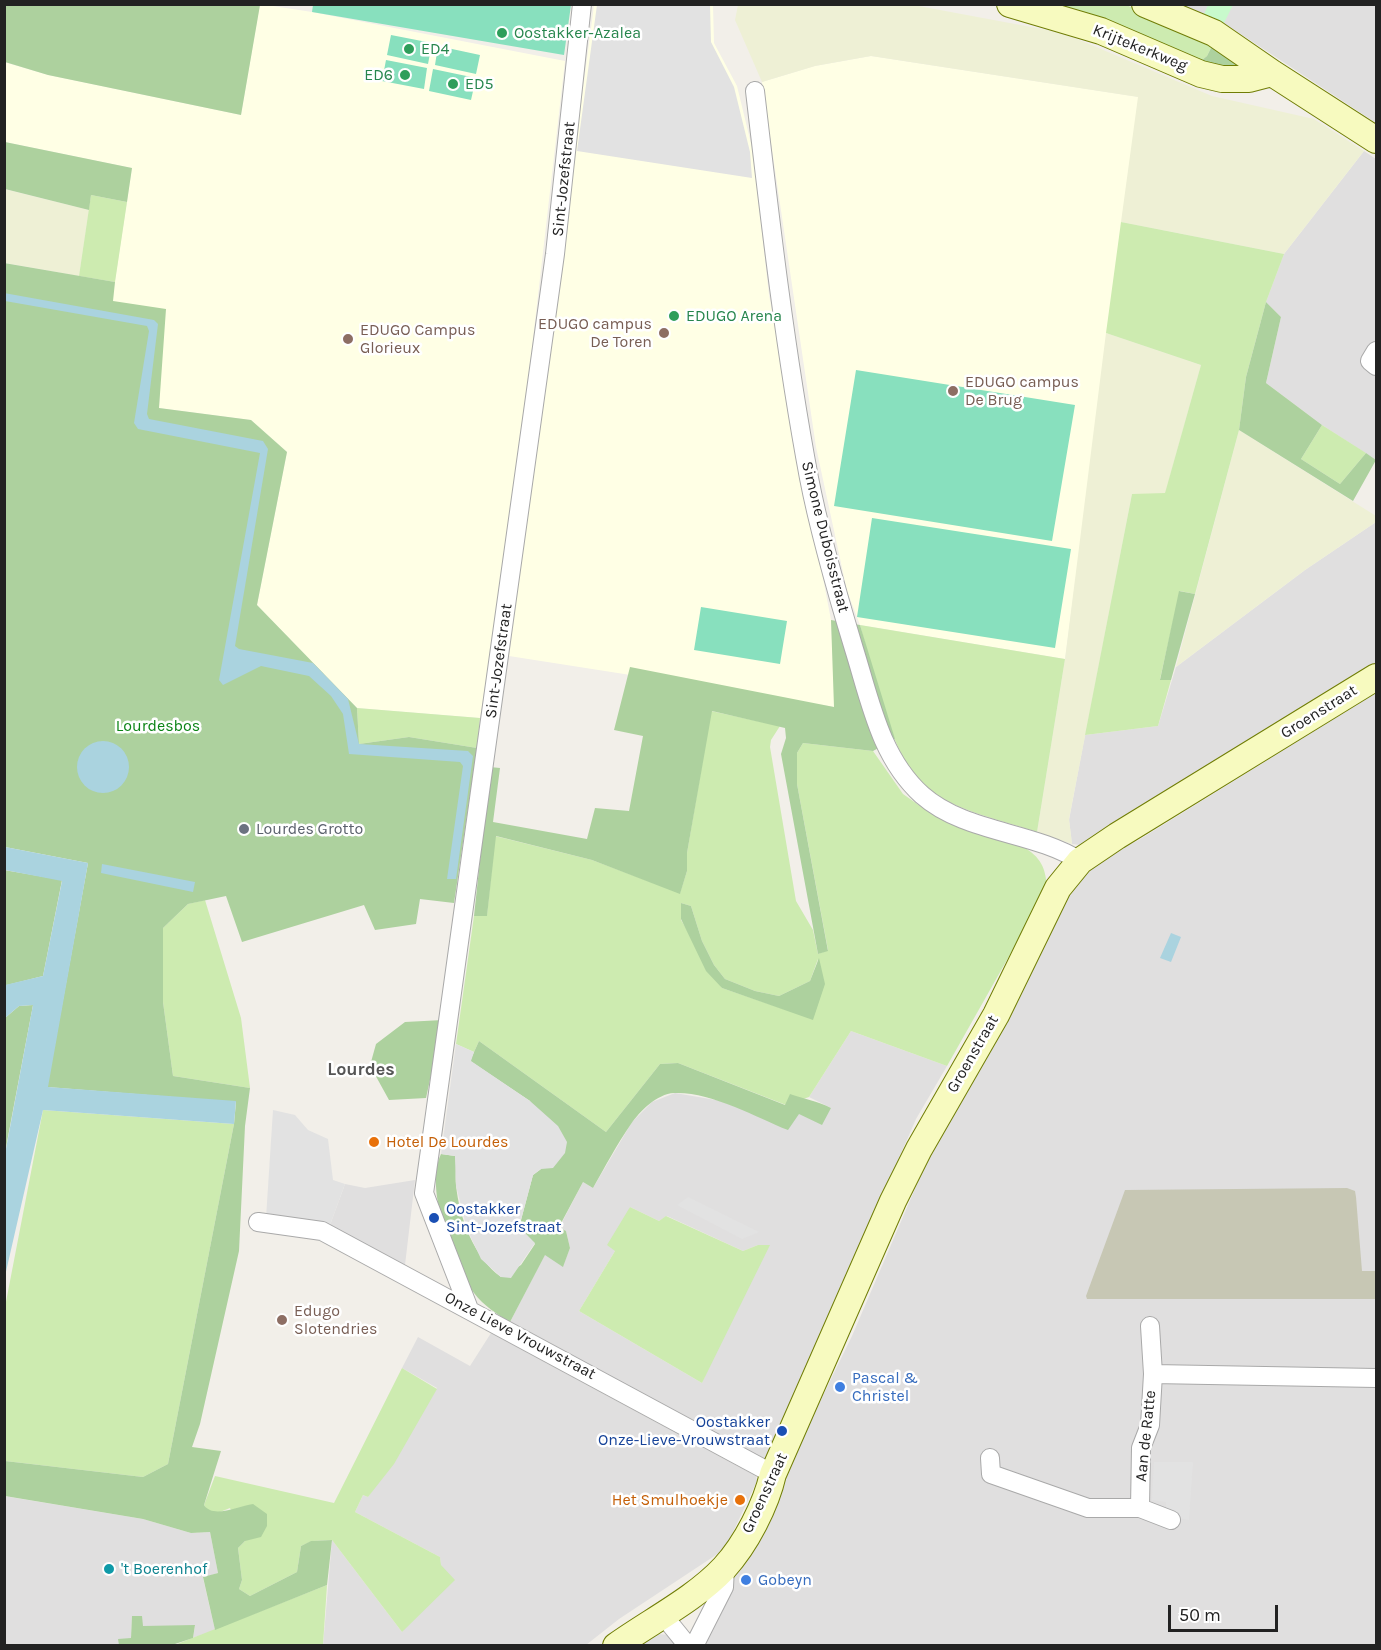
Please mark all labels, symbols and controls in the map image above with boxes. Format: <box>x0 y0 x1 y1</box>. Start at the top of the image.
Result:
street label: Krijtekerkweg <box>1090 20 1190 76</box>
place label: Oostakker-Azalea <box>514 23 641 43</box>
marker: Oostakker-Azalea <box>495 26 509 40</box>
place label: ED4 <box>421 39 449 59</box>
marker: ED4 <box>402 42 416 56</box>
place label: ED6 <box>364 65 393 85</box>
marker: ED6 <box>398 68 412 82</box>
place label: ED5 <box>465 74 494 94</box>
marker: ED5 <box>446 77 460 91</box>
street label: Sint-Jozefstraat <box>548 121 580 237</box>
place label: EDUGO Arena <box>686 306 782 326</box>
marker: EDUGO Arena <box>667 309 681 323</box>
place label: EDUGO campus De Toren <box>538 314 652 352</box>
place label: EDUGO Campus Glorieux <box>360 320 475 358</box>
marker: EDUGO campus De Toren <box>657 326 671 340</box>
marker: EDUGO Campus Glorieux <box>341 332 355 346</box>
place label: EDUGO campus De Brug <box>965 372 1079 410</box>
marker: EDUGO campus De Brug <box>946 384 960 398</box>
street label: Simone Duboisstraat <box>797 459 853 615</box>
street label: Sint-Jozefstraat <box>481 602 517 720</box>
street label: Groenstraat <box>1277 681 1361 743</box>
park label: Lourdesbos <box>116 716 200 736</box>
place label: Lourdes Grotto <box>256 819 363 839</box>
marker: Lourdes Grotto <box>237 822 251 836</box>
street label: Groenstraat <box>943 1012 1003 1096</box>
district label: Lourdes <box>327 1059 395 1081</box>
place label: Hotel De Lourdes <box>386 1132 508 1152</box>
marker: Hotel De Lourdes <box>367 1135 381 1149</box>
place label: Oostakker Sint-Jozefstraat <box>446 1199 562 1237</box>
marker: Oostakker Sint-Jozefstraat <box>427 1211 441 1225</box>
street label: Onze Lieve Vrouwstraat <box>441 1288 599 1384</box>
place label: Edugo Slotendries <box>294 1301 377 1339</box>
marker: Edugo Slotendries <box>275 1313 289 1327</box>
place label: Pascal & Christel <box>852 1368 918 1406</box>
marker: Pascal & Christel <box>833 1380 847 1394</box>
street label: Aan de Ratte <box>1132 1389 1160 1483</box>
place label: Oostakker Onze-Lieve-Vrouwstraat <box>598 1412 770 1450</box>
marker: Oostakker Onze-Lieve-Vrouwstraat <box>775 1424 789 1438</box>
street label: Groenstraat <box>738 1450 792 1536</box>
place label: Het Smulhoekje <box>612 1490 728 1510</box>
marker: Het Smulhoekje <box>733 1493 747 1507</box>
place label: 't Boerenhof <box>121 1559 207 1579</box>
marker: 't Boerenhof <box>102 1562 116 1576</box>
place label: Gobeyn <box>758 1570 812 1590</box>
marker: Gobeyn <box>739 1573 753 1587</box>
scale bar <box>1171 1593 1280 1631</box>
text: 50 m <box>1179 1604 1221 1626</box>

